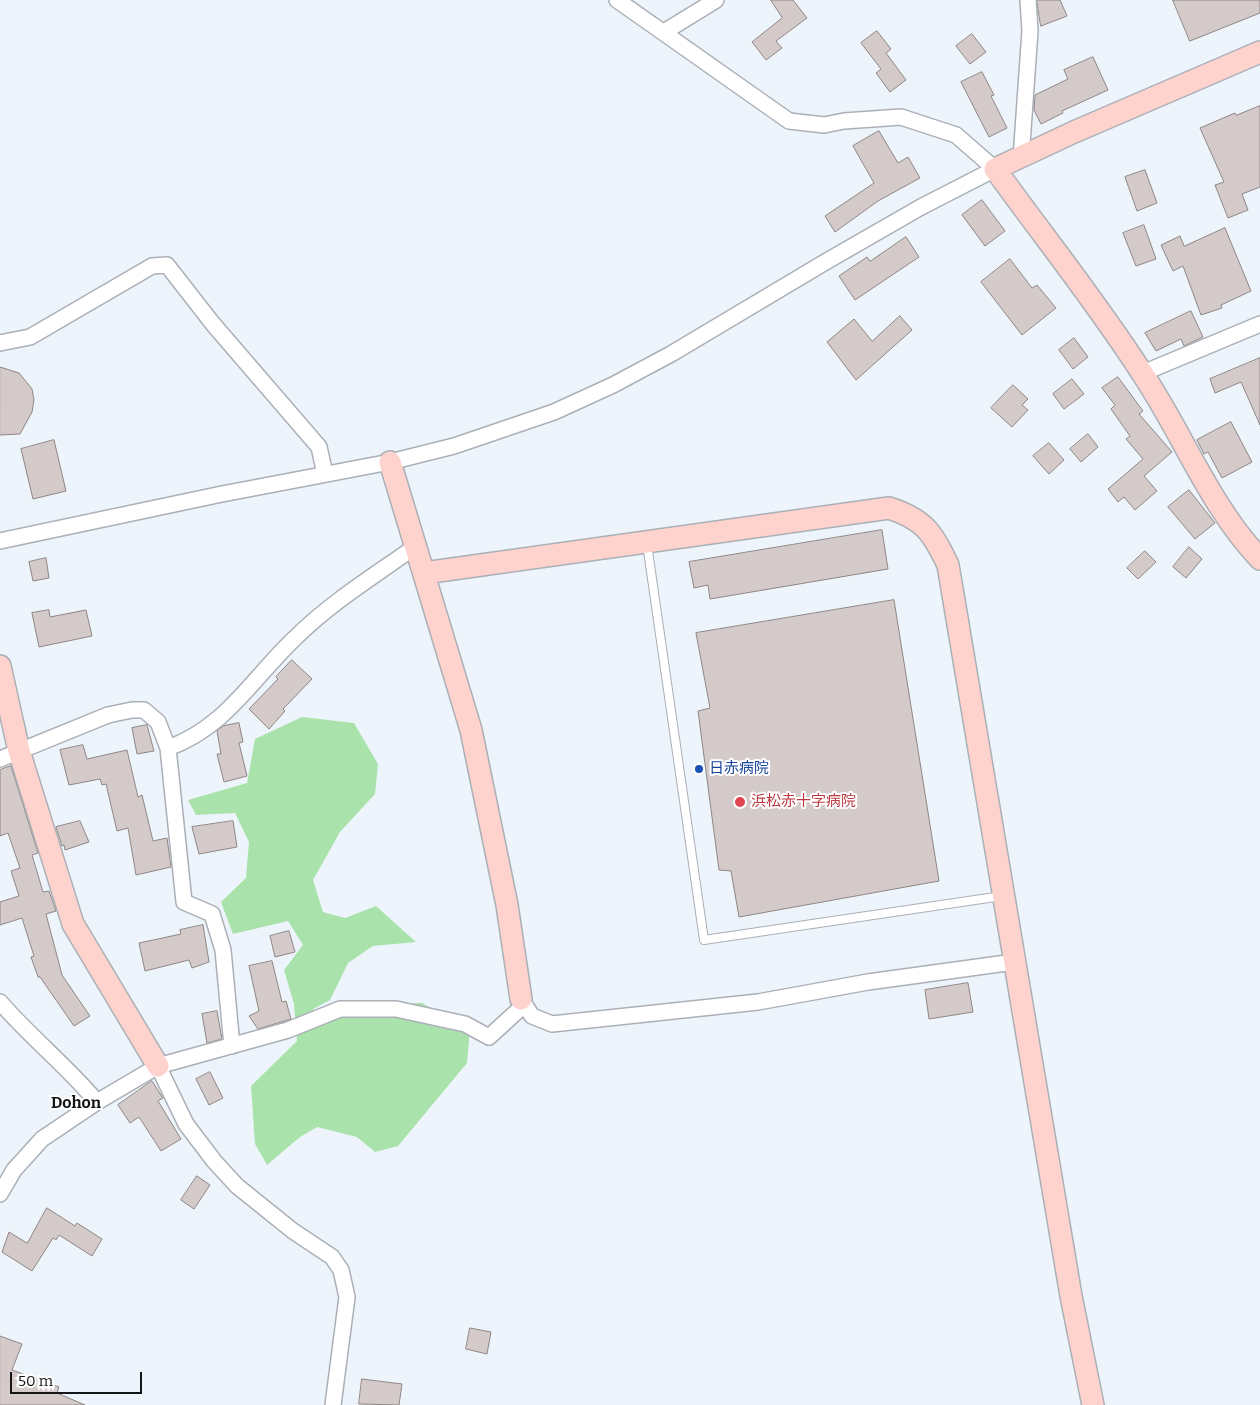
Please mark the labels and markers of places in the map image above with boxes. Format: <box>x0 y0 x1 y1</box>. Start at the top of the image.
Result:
place label: 日赤病院 <box>709 760 769 778</box>
marker: 日赤病院 <box>693 763 705 775</box>
place label: 浜松赤十字病院 <box>751 793 856 811</box>
marker: 浜松赤十字病院 <box>733 795 747 809</box>

